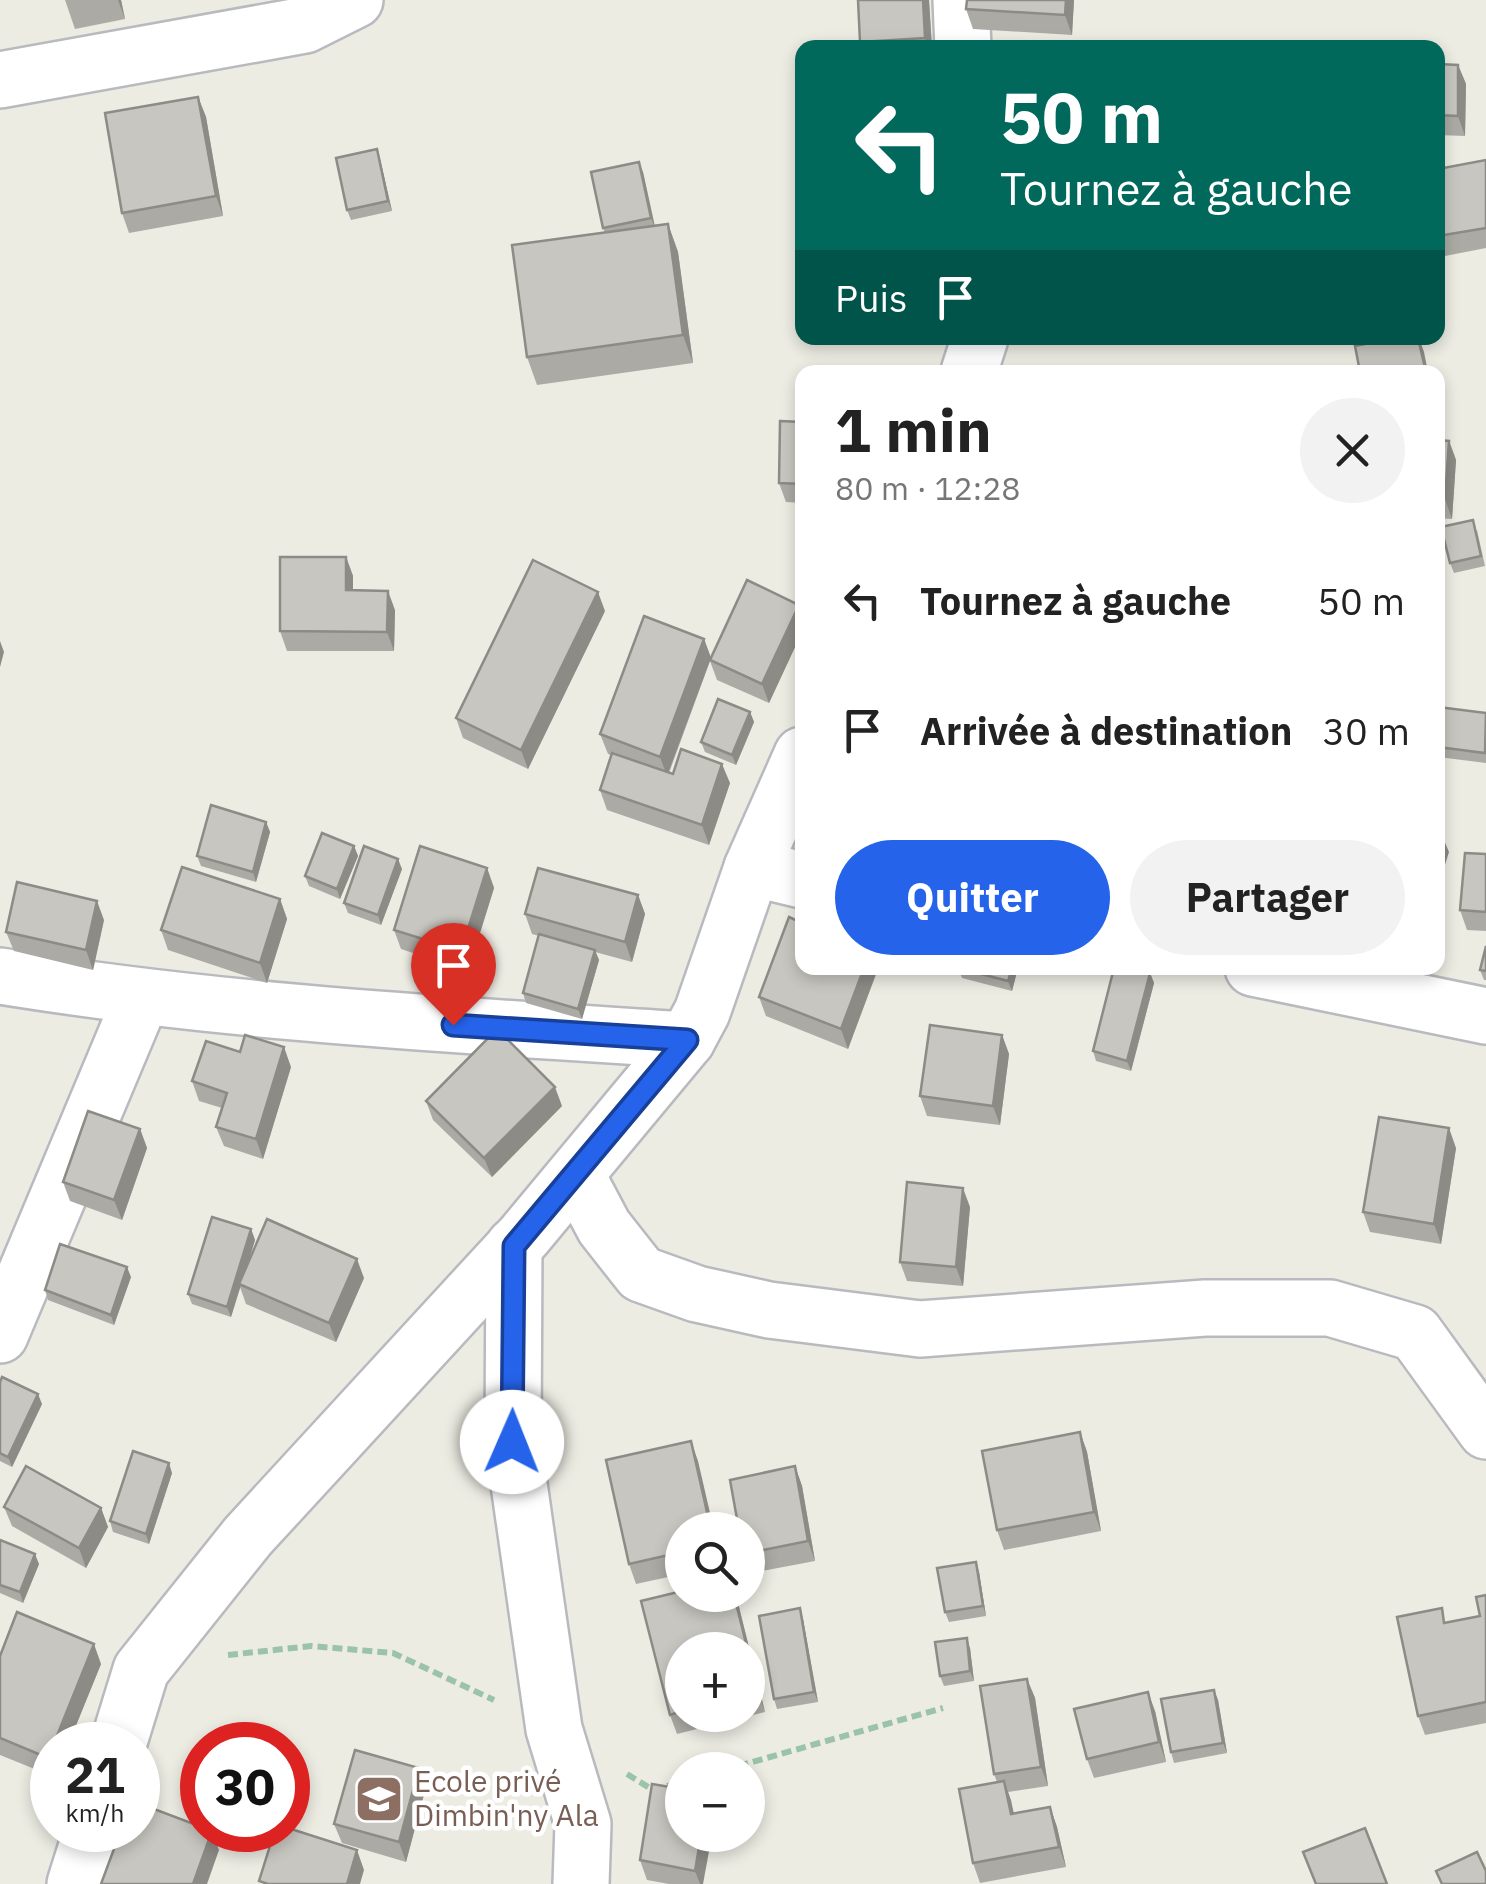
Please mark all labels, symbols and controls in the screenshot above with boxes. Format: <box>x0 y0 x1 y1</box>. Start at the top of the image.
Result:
text: 50 m <box>1000 71 1163 162</box>
icon: left <box>835 80 965 210</box>
text: Tournez à gauche <box>1000 159 1352 217</box>
icon: arrive <box>928 270 983 325</box>
text: Puis <box>835 273 908 322</box>
text: 1 min <box>835 390 992 469</box>
button: close <box>1300 398 1405 503</box>
text: 80 m · 12:28 <box>835 467 1021 509</box>
icon: left <box>835 573 890 628</box>
text: Tournez à gauche <box>920 576 1231 625</box>
text: 50 m <box>1317 576 1405 625</box>
icon: arrive <box>835 703 890 758</box>
text: Arrivée à destination <box>920 706 1292 755</box>
text: 30 m <box>1322 706 1410 755</box>
button: Quitter <box>835 840 1110 955</box>
button: Partager <box>1130 840 1405 955</box>
pin <box>411 923 496 1026</box>
icon: arrive <box>426 938 481 993</box>
position arrow <box>460 1390 564 1494</box>
map controls <box>665 1512 765 1852</box>
button: search <box>665 1512 765 1612</box>
button: + <box>665 1632 765 1732</box>
speed limit sign: 30 <box>180 1722 310 1852</box>
text: 21 <box>65 1742 125 1807</box>
button: − <box>665 1752 765 1852</box>
place label: Ecole privé Dimbin'ny Ala <box>414 1761 599 1834</box>
school or university icon: Ecole privé Dimbin'ny Ala <box>353 1773 405 1825</box>
text: km/h <box>66 1796 124 1829</box>

